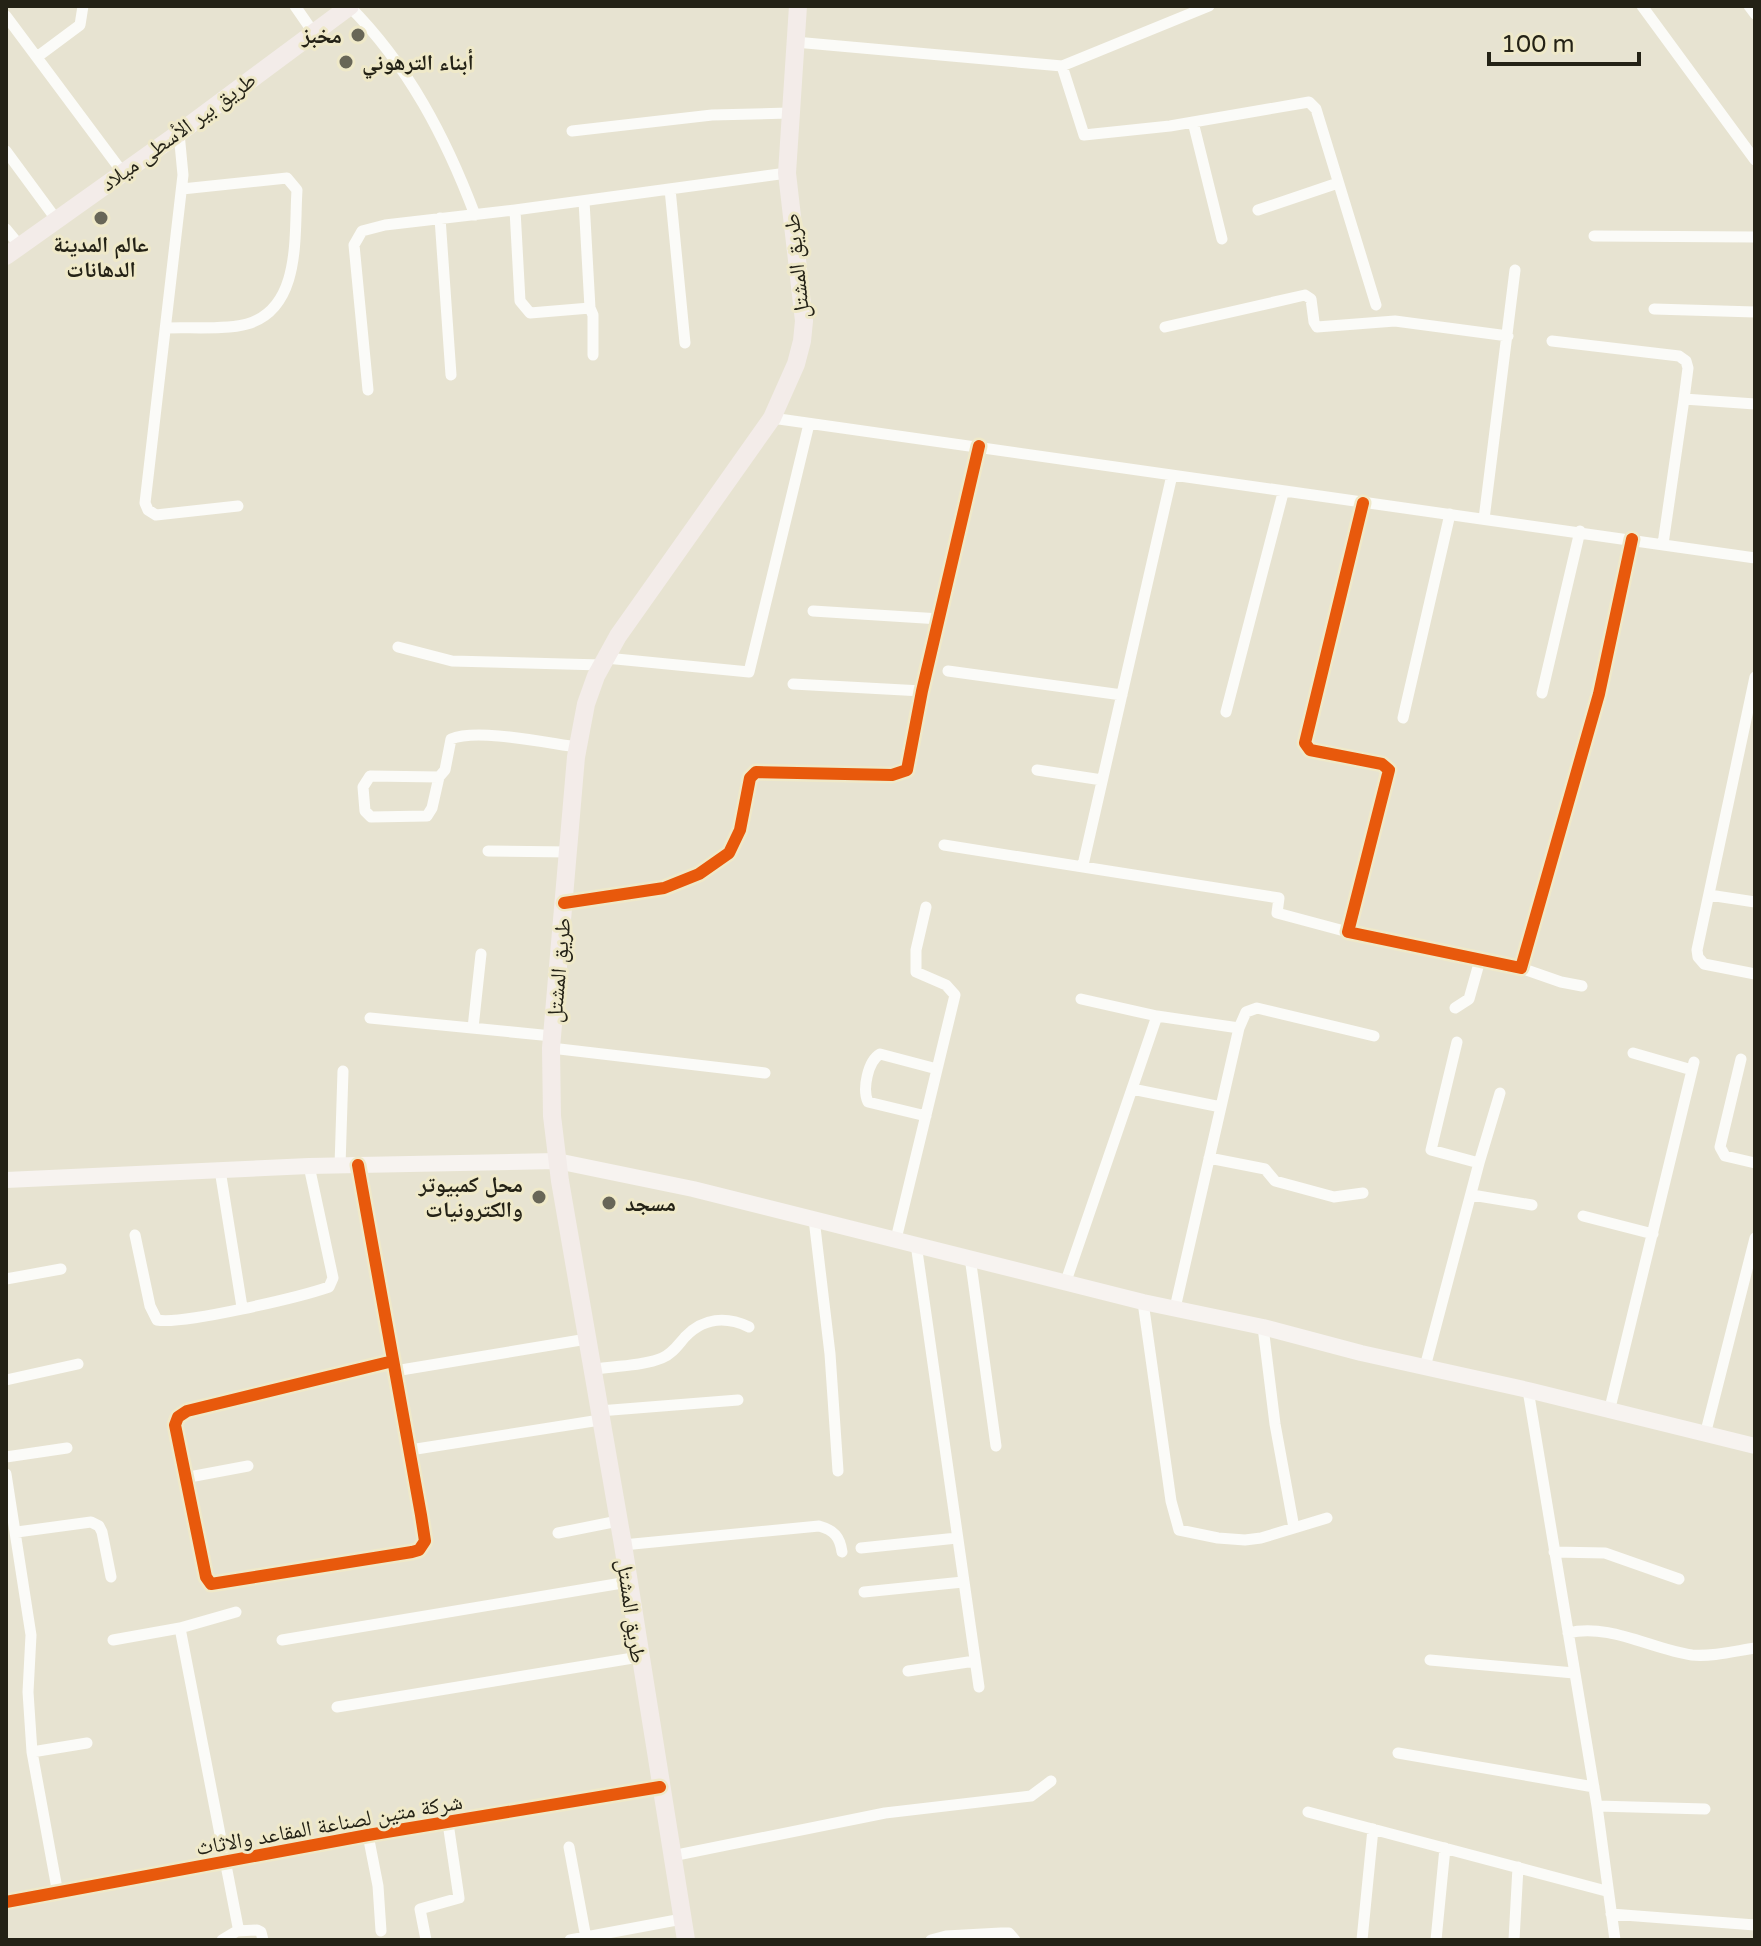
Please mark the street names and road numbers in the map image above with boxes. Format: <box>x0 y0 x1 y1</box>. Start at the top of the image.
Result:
street label: طريق بير الأسطى ميلاد <box>96 67 261 197</box>
street label: طريق المشتل <box>779 212 815 320</box>
street label: طريق المشتل <box>541 917 577 1024</box>
street label: طريق المشتل <box>611 1557 651 1665</box>
street label: شركة متين لصناعة المقاعد والاثاث <box>194 1789 465 1861</box>

